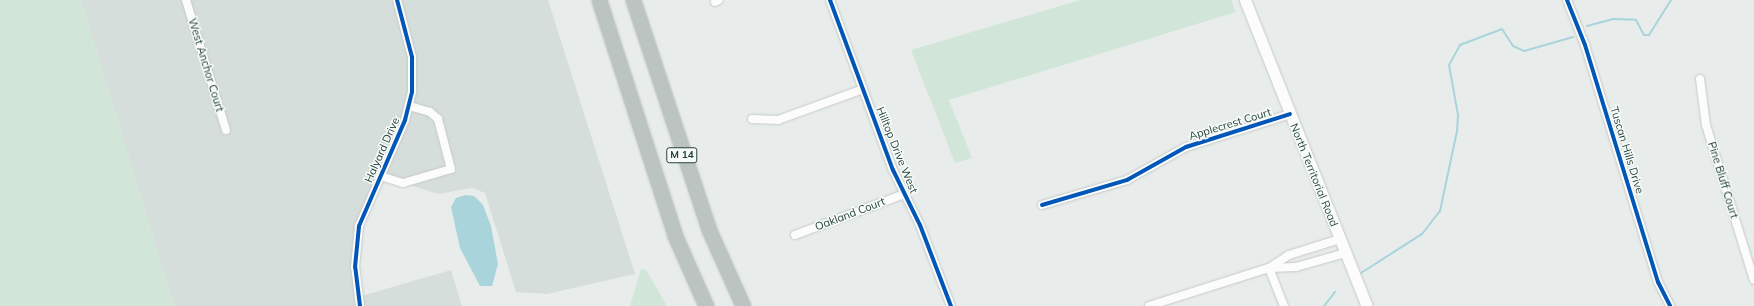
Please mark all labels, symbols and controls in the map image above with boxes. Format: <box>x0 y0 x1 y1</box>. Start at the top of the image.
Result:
street label: West Anchor Court <box>185 17 227 113</box>
street label: Hilltop Drive West <box>874 105 920 195</box>
street label: Applecrest Court <box>1187 105 1273 143</box>
street label: Tuscan Hills Drive <box>1608 105 1646 195</box>
street label: Halyard Drive <box>362 115 402 185</box>
street label: North Territorial Road <box>1287 121 1341 229</box>
street label: Pine Bluff Court <box>1705 140 1741 220</box>
road number: M 14 <box>666 147 698 163</box>
street label: Oakland Court <box>813 195 887 233</box>

